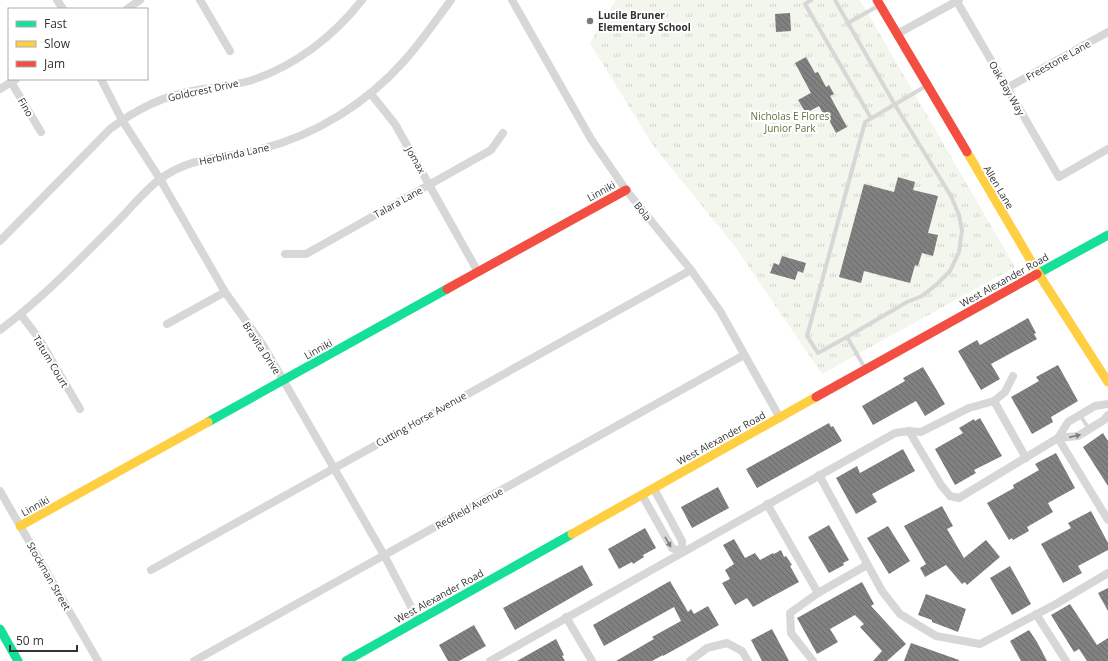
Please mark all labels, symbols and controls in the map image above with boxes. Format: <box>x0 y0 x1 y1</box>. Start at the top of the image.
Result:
legend <box>8 8 148 80</box>
place label: Lucile Bruner Elementary School <box>598 8 691 34</box>
text: Fast <box>44 15 67 32</box>
marker: Lucile Bruner Elementary School <box>585 16 595 26</box>
text: Slow <box>44 35 71 52</box>
street label: Freestone Lane <box>1023 36 1093 84</box>
text: Jam <box>43 55 65 72</box>
street label: Oak Bay Way <box>986 58 1029 119</box>
street label: Goldcrest Drive <box>166 76 240 104</box>
street label: Fino <box>15 95 37 119</box>
park label: Nicholas E Flores Junior Park <box>751 109 830 135</box>
street label: Herblinda Lane <box>198 140 271 168</box>
street label: Jomax <box>402 143 430 177</box>
street label: Allen Lane <box>981 163 1018 212</box>
street label: Linniki <box>584 178 618 204</box>
street label: Talara Lane <box>371 183 425 221</box>
street label: Bola <box>631 199 655 223</box>
street label: West Alexander Road <box>957 250 1051 310</box>
street label: Bravita Drive <box>240 319 284 377</box>
street label: Tatum Court <box>30 332 72 390</box>
street label: Linniki <box>301 336 335 362</box>
street label: Cutting Horse Avenue <box>373 388 469 450</box>
street label: West Alexander Road <box>674 408 768 468</box>
one-way arrow <box>1068 432 1081 438</box>
street label: Redfield Avenue <box>433 483 506 532</box>
street label: Linniki <box>18 493 52 519</box>
one-way arrow <box>665 536 672 548</box>
street label: Stockman Street <box>24 539 74 613</box>
street label: West Alexander Road <box>392 566 486 626</box>
scale bar <box>10 627 77 653</box>
text: 50 m <box>16 632 44 649</box>

